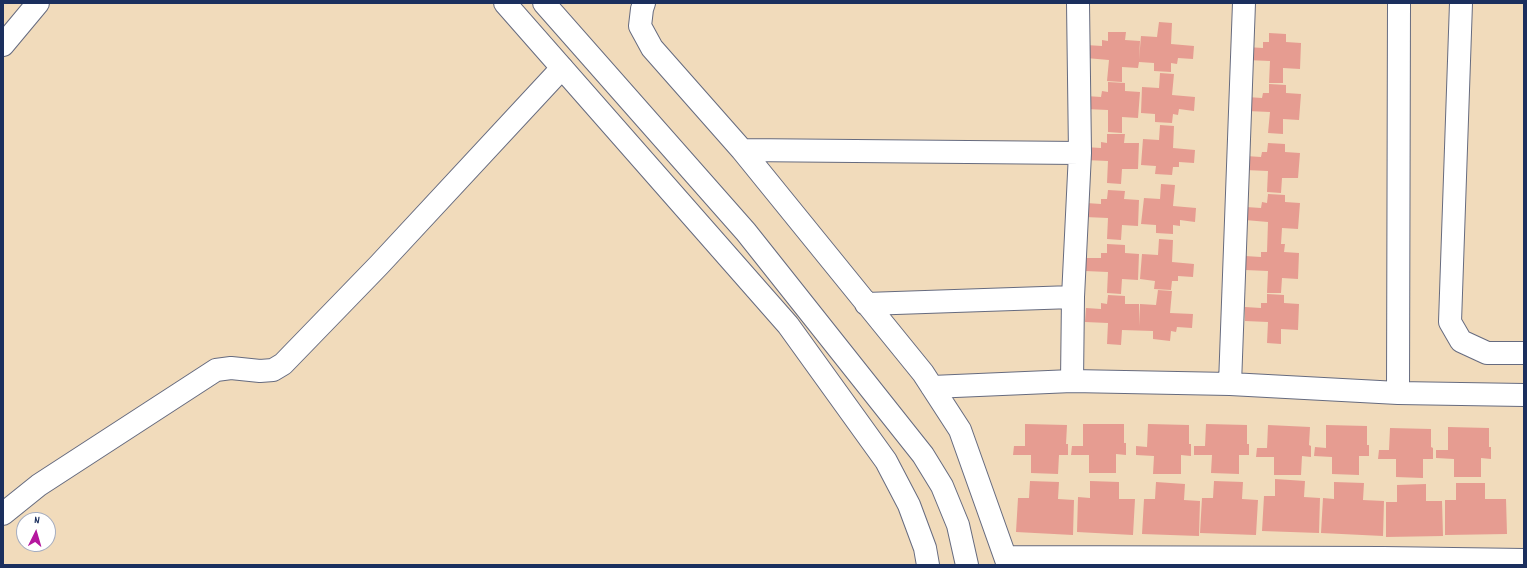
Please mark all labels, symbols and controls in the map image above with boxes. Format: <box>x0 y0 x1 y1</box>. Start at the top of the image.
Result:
north arrow <box>16 512 56 552</box>
text: N <box>34 513 40 529</box>

